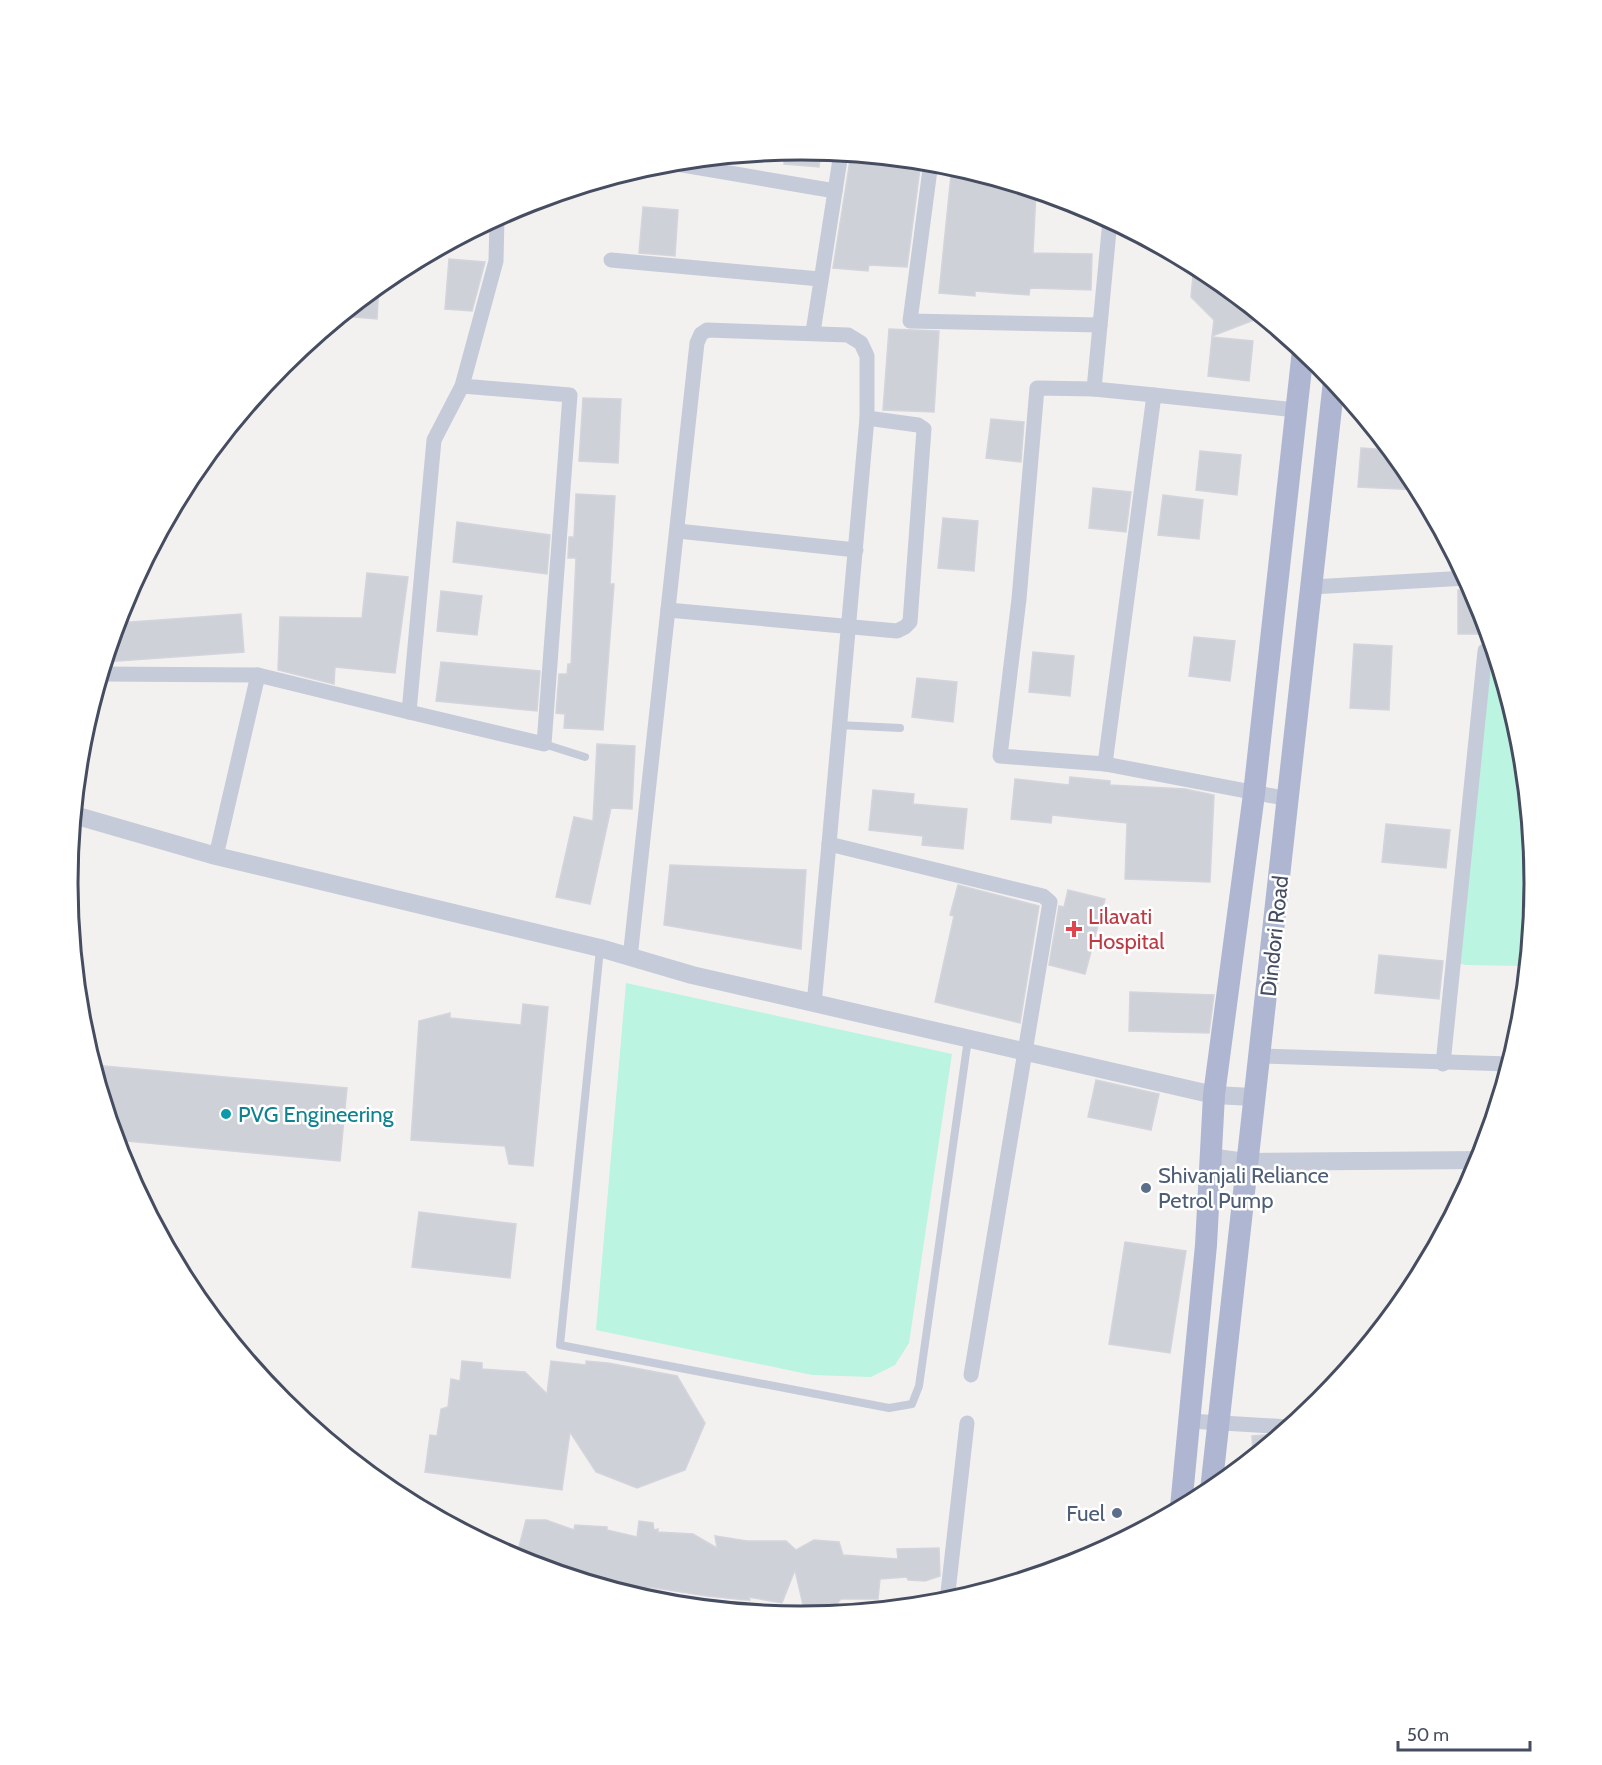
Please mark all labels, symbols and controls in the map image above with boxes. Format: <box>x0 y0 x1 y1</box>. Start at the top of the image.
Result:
street label: Dindori Road <box>1255 874 1294 998</box>
place label: Lilavati Hospital <box>1088 903 1165 955</box>
marker: Lilavati Hospital <box>1065 920 1083 938</box>
place label: PVG Engineering <box>238 1101 395 1128</box>
marker: PVG Engineering <box>219 1107 233 1121</box>
place label: Shivanjali Reliance Petrol Pump <box>1158 1162 1329 1214</box>
marker: Shivanjali Reliance Petrol Pump <box>1139 1181 1153 1195</box>
place label: Fuel <box>1066 1500 1106 1527</box>
marker: Fuel <box>1110 1506 1124 1520</box>
scale bar <box>1398 1714 1530 1752</box>
text: 50 m <box>1407 1724 1449 1746</box>

